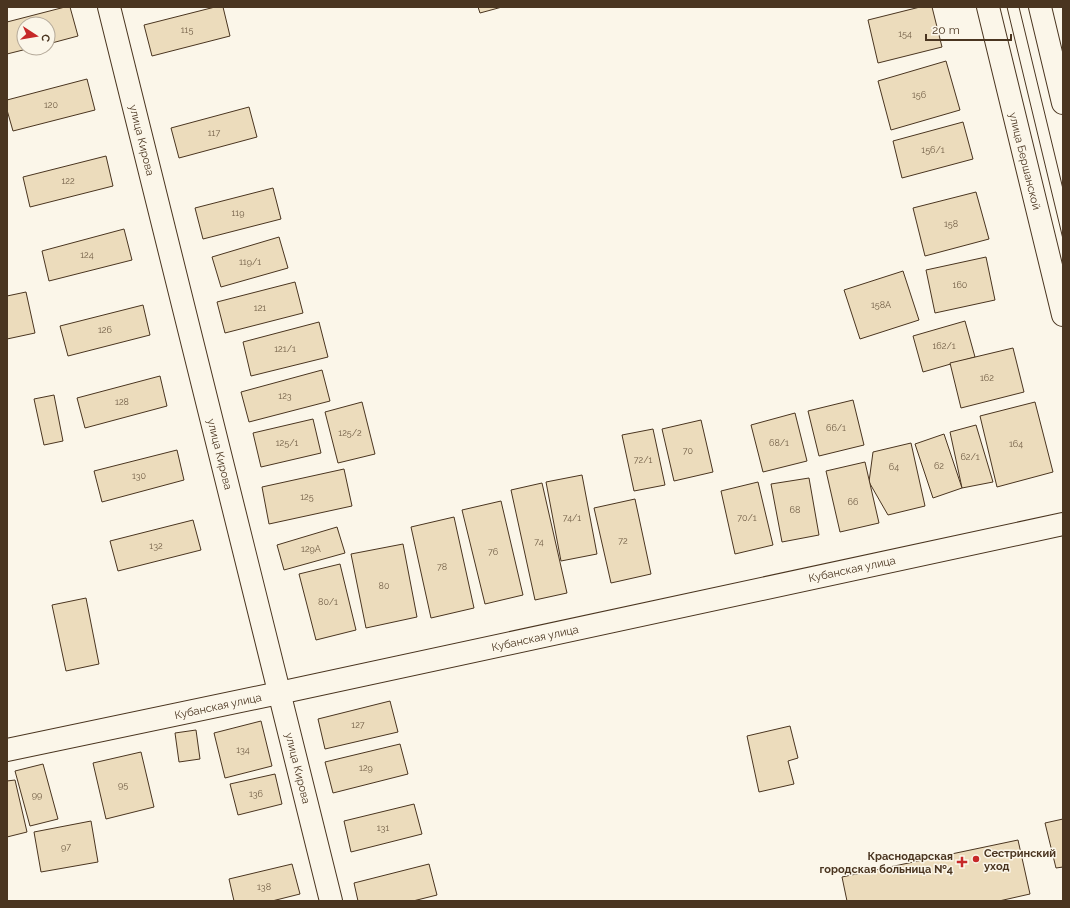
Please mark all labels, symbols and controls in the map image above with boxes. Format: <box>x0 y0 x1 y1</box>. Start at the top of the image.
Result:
north arrow <box>16 16 56 56</box>
scale bar <box>926 16 1011 42</box>
text: 20 m <box>932 23 960 37</box>
house number: 115 <box>181 25 193 35</box>
house number: 154 <box>898 29 912 39</box>
text: С <box>38 33 52 43</box>
house number: 156 <box>912 90 927 100</box>
house number: 120 <box>44 100 59 110</box>
street label: улица Кирова <box>126 103 157 177</box>
street label: улица Бершанской <box>1006 111 1043 211</box>
house number: 117 <box>208 128 220 138</box>
house number: 156/1 <box>921 145 945 155</box>
house number: 122 <box>61 176 75 186</box>
house number: 119 <box>232 208 244 218</box>
house number: 158 <box>944 219 958 229</box>
house number: 124 <box>80 250 94 260</box>
house number: 119/1 <box>239 257 261 267</box>
house number: 160 <box>953 280 968 290</box>
house number: 158А <box>871 300 891 310</box>
house number: 121 <box>254 303 266 313</box>
house number: 126 <box>98 325 113 335</box>
house number: 162/1 <box>932 341 956 351</box>
house number: 121/1 <box>274 344 296 354</box>
house number: 162 <box>980 373 994 383</box>
house number: 123 <box>278 391 292 401</box>
house number: 128 <box>115 397 129 407</box>
street label: улица Кирова <box>204 417 235 491</box>
house number: 66/1 <box>826 423 846 433</box>
house number: 125/2 <box>338 428 362 438</box>
house number: 125/1 <box>276 438 298 448</box>
house number: 68/1 <box>769 438 789 448</box>
house number: 164 <box>1009 439 1023 449</box>
house number: 70 <box>683 446 694 456</box>
house number: 62/1 <box>960 452 980 462</box>
house number: 72/1 <box>634 455 652 465</box>
house number: 62 <box>934 461 944 471</box>
house number: 64 <box>889 462 899 472</box>
house number: 130 <box>132 471 147 481</box>
house number: 125 <box>300 492 314 502</box>
house number: 66 <box>848 497 859 507</box>
house number: 68 <box>790 505 800 515</box>
house number: 74/1 <box>563 513 581 523</box>
house number: 70/1 <box>737 513 757 523</box>
house number: 72 <box>618 536 628 546</box>
house number: 74 <box>534 537 544 547</box>
house number: 132 <box>149 541 163 551</box>
house number: 129А <box>301 544 321 554</box>
house number: 76 <box>488 547 499 557</box>
street label: Кубанская улица <box>807 554 897 585</box>
house number: 78 <box>437 562 447 572</box>
house number: 80 <box>379 581 390 591</box>
house number: 80/1 <box>318 597 338 607</box>
street label: Кубанская улица <box>490 623 580 654</box>
street label: Кубанская улица <box>173 691 263 722</box>
house number: 127 <box>351 720 365 730</box>
street label: улица Кирова <box>282 731 313 805</box>
house number: 134 <box>236 745 250 755</box>
house number: 129 <box>359 763 373 773</box>
house number: 95 <box>118 780 128 790</box>
house number: 136 <box>249 789 264 799</box>
house number: 99 <box>32 790 42 800</box>
house number: 131 <box>377 823 389 833</box>
house number: 97 <box>61 842 71 852</box>
place label: Сестринский уход <box>984 847 1056 873</box>
place label: Краснодарская городская больница №4 <box>820 850 953 876</box>
marker: Сестринский уход <box>971 854 981 864</box>
marker: Краснодарская городская больница №4 <box>956 856 968 868</box>
house number: 138 <box>257 882 271 892</box>

